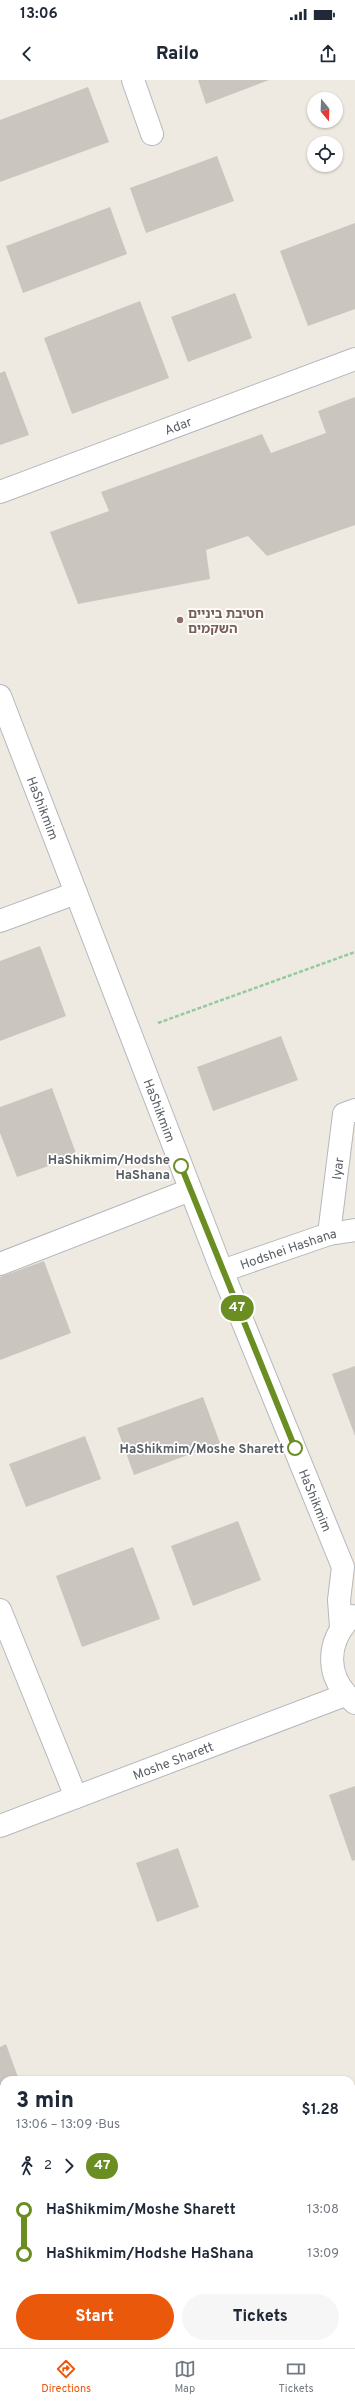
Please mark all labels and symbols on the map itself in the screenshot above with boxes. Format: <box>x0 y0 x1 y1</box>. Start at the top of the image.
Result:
north arrow <box>307 92 343 128</box>
street label: Adar <box>163 415 195 440</box>
place label: חטיבת ביניים השקמים <box>188 607 264 638</box>
marker: חטיבת ביניים השקמים <box>175 615 185 625</box>
street label: HaShikmim <box>22 775 61 842</box>
street label: HaShikmim <box>139 1077 177 1145</box>
place label: HaShikmim/Hodshe HaShana <box>48 1153 170 1184</box>
street label: Iyar <box>330 1157 348 1181</box>
marker: HaShikmim/Hodshe HaShana <box>173 1158 189 1174</box>
street label: Hodshei Hashana <box>238 1227 338 1274</box>
line badge: 47 <box>219 1295 255 1321</box>
marker: HaShikmim/Moshe Sharett <box>287 1440 303 1456</box>
place label: HaShikmim/Moshe Sharett <box>120 1442 284 1458</box>
street label: HaShikmim <box>294 1467 334 1535</box>
street label: Moshe Sharett <box>131 1740 216 1785</box>

